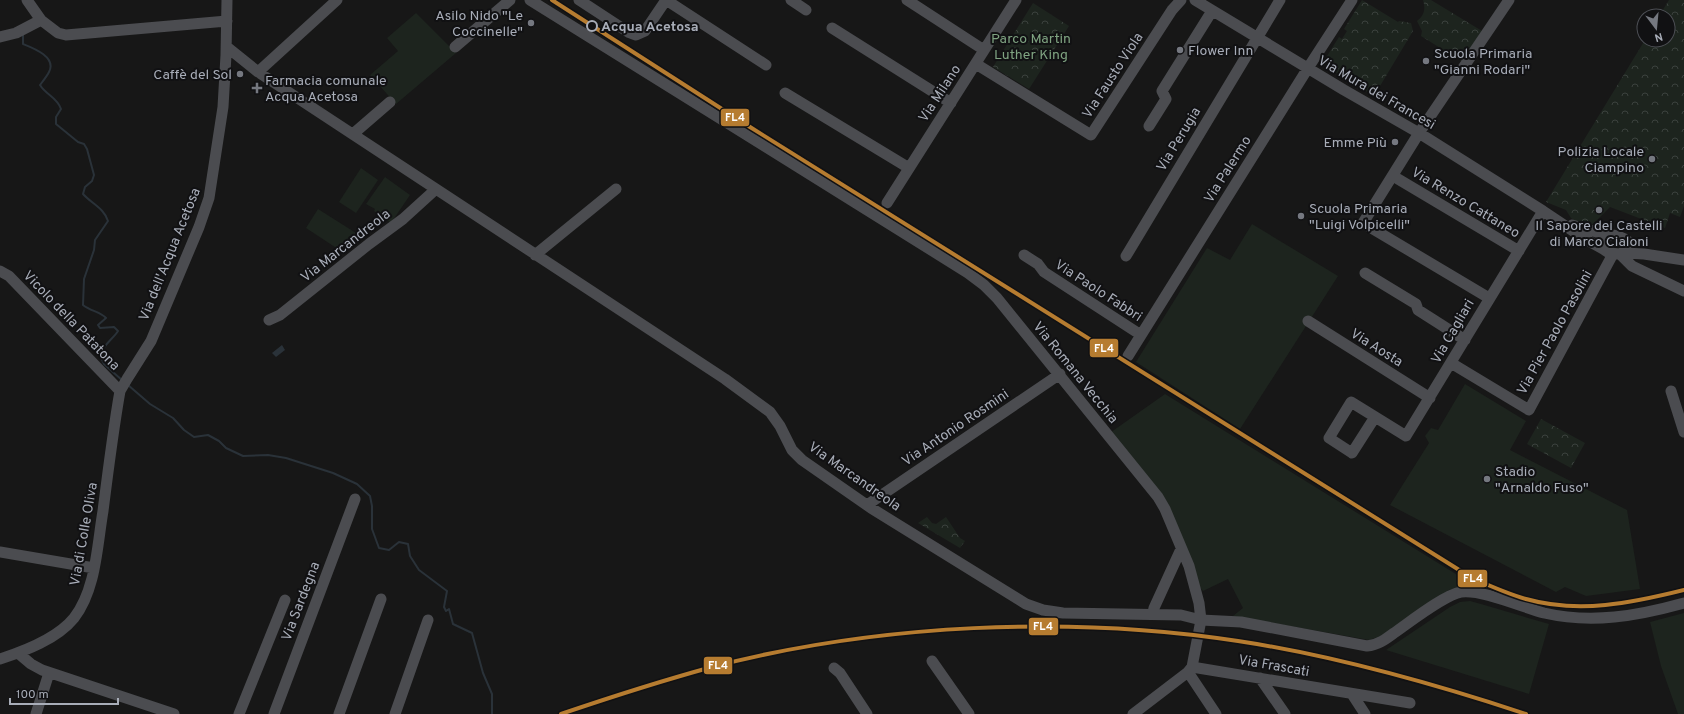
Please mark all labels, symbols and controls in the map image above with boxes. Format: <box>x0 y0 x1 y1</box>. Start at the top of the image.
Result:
place label: Asilo Nido "Le Coccinelle" <box>435 8 523 41</box>
north arrow <box>1636 8 1676 48</box>
marker: Asilo Nido "Le Coccinelle" <box>526 18 536 28</box>
place label: Acqua Acetosa <box>601 19 699 36</box>
marker: Acqua Acetosa <box>586 20 598 32</box>
text: N <box>1653 29 1664 44</box>
street label: Via Fausto Viola <box>1079 30 1147 122</box>
park label: Parco Martin Luther King <box>991 31 1071 64</box>
place label: Flower Inn <box>1188 43 1253 60</box>
marker: Flower Inn <box>1175 45 1185 55</box>
place label: Scuola Primaria "Gianni Rodari" <box>1434 46 1532 79</box>
street label: Via Mura dei Francesi <box>1314 53 1438 134</box>
marker: Scuola Primaria "Gianni Rodari" <box>1421 56 1431 66</box>
street label: Via Milano <box>915 62 965 126</box>
place label: Caffè del Sol <box>153 67 232 84</box>
marker: Caffè del Sol <box>235 69 245 79</box>
place label: Farmacia comunale Acqua Acetosa <box>265 73 387 106</box>
marker: Farmacia comunale Acqua Acetosa <box>252 83 262 93</box>
street label: Via Perugia <box>1154 105 1205 175</box>
line badge: FL4 <box>720 108 750 127</box>
text: FL4 <box>725 111 745 125</box>
street label: Via Palermo <box>1201 133 1256 206</box>
place label: Emme Più <box>1323 135 1387 152</box>
marker: Emme Più <box>1390 137 1400 147</box>
place label: Polizia Locale Ciampino <box>1558 144 1644 177</box>
marker: Polizia Locale Ciampino <box>1647 154 1657 164</box>
street label: Via Renzo Cattaneo <box>1408 164 1523 242</box>
street label: Via dell'Acqua Acetosa <box>136 186 205 324</box>
place label: Scuola Primaria "Luigi Volpicelli" <box>1309 201 1410 234</box>
marker: Il Sapore dei Castelli di Marco Cialoni <box>1594 205 1604 215</box>
street label: Via Marcandreola <box>298 206 394 286</box>
marker: Scuola Primaria "Luigi Volpicelli" <box>1296 211 1306 221</box>
place label: Il Sapore dei Castelli di Marco Cialoni <box>1535 218 1663 251</box>
street label: Via Paolo Fabbri <box>1051 257 1145 326</box>
street label: Vicolo della Patatona <box>19 268 123 374</box>
street label: Via Pier Paolo Pasolini <box>1514 268 1597 398</box>
street label: Via Cagliari <box>1428 297 1479 367</box>
street label: Via Romana Vecchia <box>1029 319 1121 427</box>
street label: Via Aosta <box>1347 325 1406 371</box>
line badge: FL4 <box>1089 338 1119 358</box>
text: FL4 <box>1094 342 1114 356</box>
street label: Via Antonio Rosmini <box>899 386 1013 470</box>
street label: Via Marcandreola <box>805 439 904 515</box>
place label: Stadio "Arnaldo Fuso" <box>1495 464 1589 497</box>
marker: Stadio "Arnaldo Fuso" <box>1482 474 1492 484</box>
street label: Via di Colle Oliva <box>67 481 102 587</box>
street label: Via Sardegna <box>279 560 324 643</box>
line badge: FL4 <box>1457 569 1488 588</box>
text: FL4 <box>1463 572 1483 586</box>
line badge: FL4 <box>1028 617 1059 636</box>
text: FL4 <box>1033 620 1053 634</box>
street label: Via Frascati <box>1237 652 1311 681</box>
line badge: FL4 <box>703 656 733 675</box>
text: FL4 <box>708 659 728 673</box>
scale bar <box>10 680 118 706</box>
text: 100 m <box>16 687 49 703</box>

